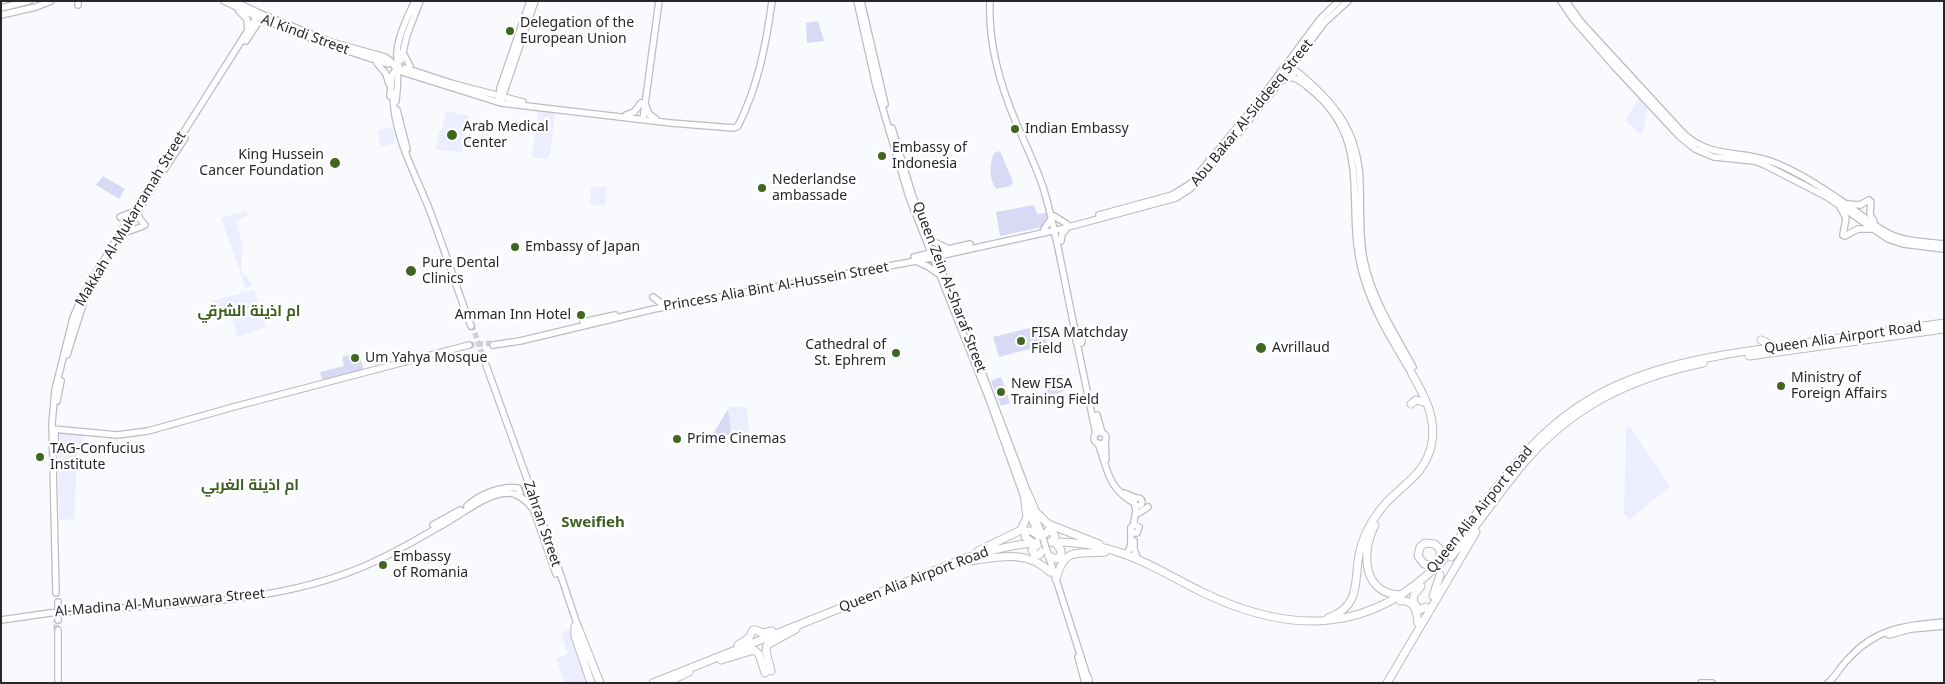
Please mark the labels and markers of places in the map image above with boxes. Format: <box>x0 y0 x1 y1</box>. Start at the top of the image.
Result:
place label: Delegation of the European Union <box>520 15 634 48</box>
marker: Delegation of the European Union <box>504 25 516 37</box>
place label: Arab Medical Center <box>463 119 549 152</box>
place label: Indian Embassy <box>1025 121 1129 137</box>
marker: Indian Embassy <box>1009 123 1021 135</box>
marker: Arab Medical Center <box>445 128 459 142</box>
place label: Embassy of Indonesia <box>892 140 967 172</box>
place label: King Hussein Cancer Foundation <box>199 147 324 180</box>
marker: Embassy of Indonesia <box>876 150 888 162</box>
marker: King Hussein Cancer Foundation <box>328 156 342 170</box>
place label: Nederlandse ambassade <box>772 172 856 204</box>
marker: Nederlandse ambassade <box>756 182 768 194</box>
place label: Embassy of Japan <box>525 239 640 255</box>
marker: Embassy of Japan <box>509 241 521 253</box>
place label: Pure Dental Clinics <box>422 255 499 288</box>
marker: Pure Dental Clinics <box>404 264 418 278</box>
place label: Amman Inn Hotel <box>455 307 571 323</box>
marker: Amman Inn Hotel <box>575 309 587 321</box>
place label: FISA Matchday Field <box>1031 325 1128 358</box>
marker: FISA Matchday Field <box>1015 335 1027 347</box>
place label: Cathedral of St. Ephrem <box>805 337 886 370</box>
place label: Avrillaud <box>1272 340 1330 356</box>
marker: Avrillaud <box>1254 341 1268 355</box>
marker: Cathedral of St. Ephrem <box>890 347 902 359</box>
place label: Um Yahya Mosque <box>365 350 487 366</box>
marker: Um Yahya Mosque <box>349 352 361 364</box>
place label: Ministry of Foreign Affairs <box>1791 370 1887 402</box>
place label: New FISA Training Field <box>1011 376 1099 408</box>
marker: Ministry of Foreign Affairs <box>1775 380 1787 392</box>
marker: New FISA Training Field <box>995 386 1007 398</box>
place label: Prime Cinemas <box>687 431 786 447</box>
marker: Prime Cinemas <box>671 433 683 445</box>
place label: TAG-Confucius Institute <box>50 441 145 474</box>
marker: TAG-Confucius Institute <box>34 451 46 463</box>
place label: Embassy of Romania <box>393 549 468 582</box>
marker: Embassy of Romania <box>377 559 389 571</box>

